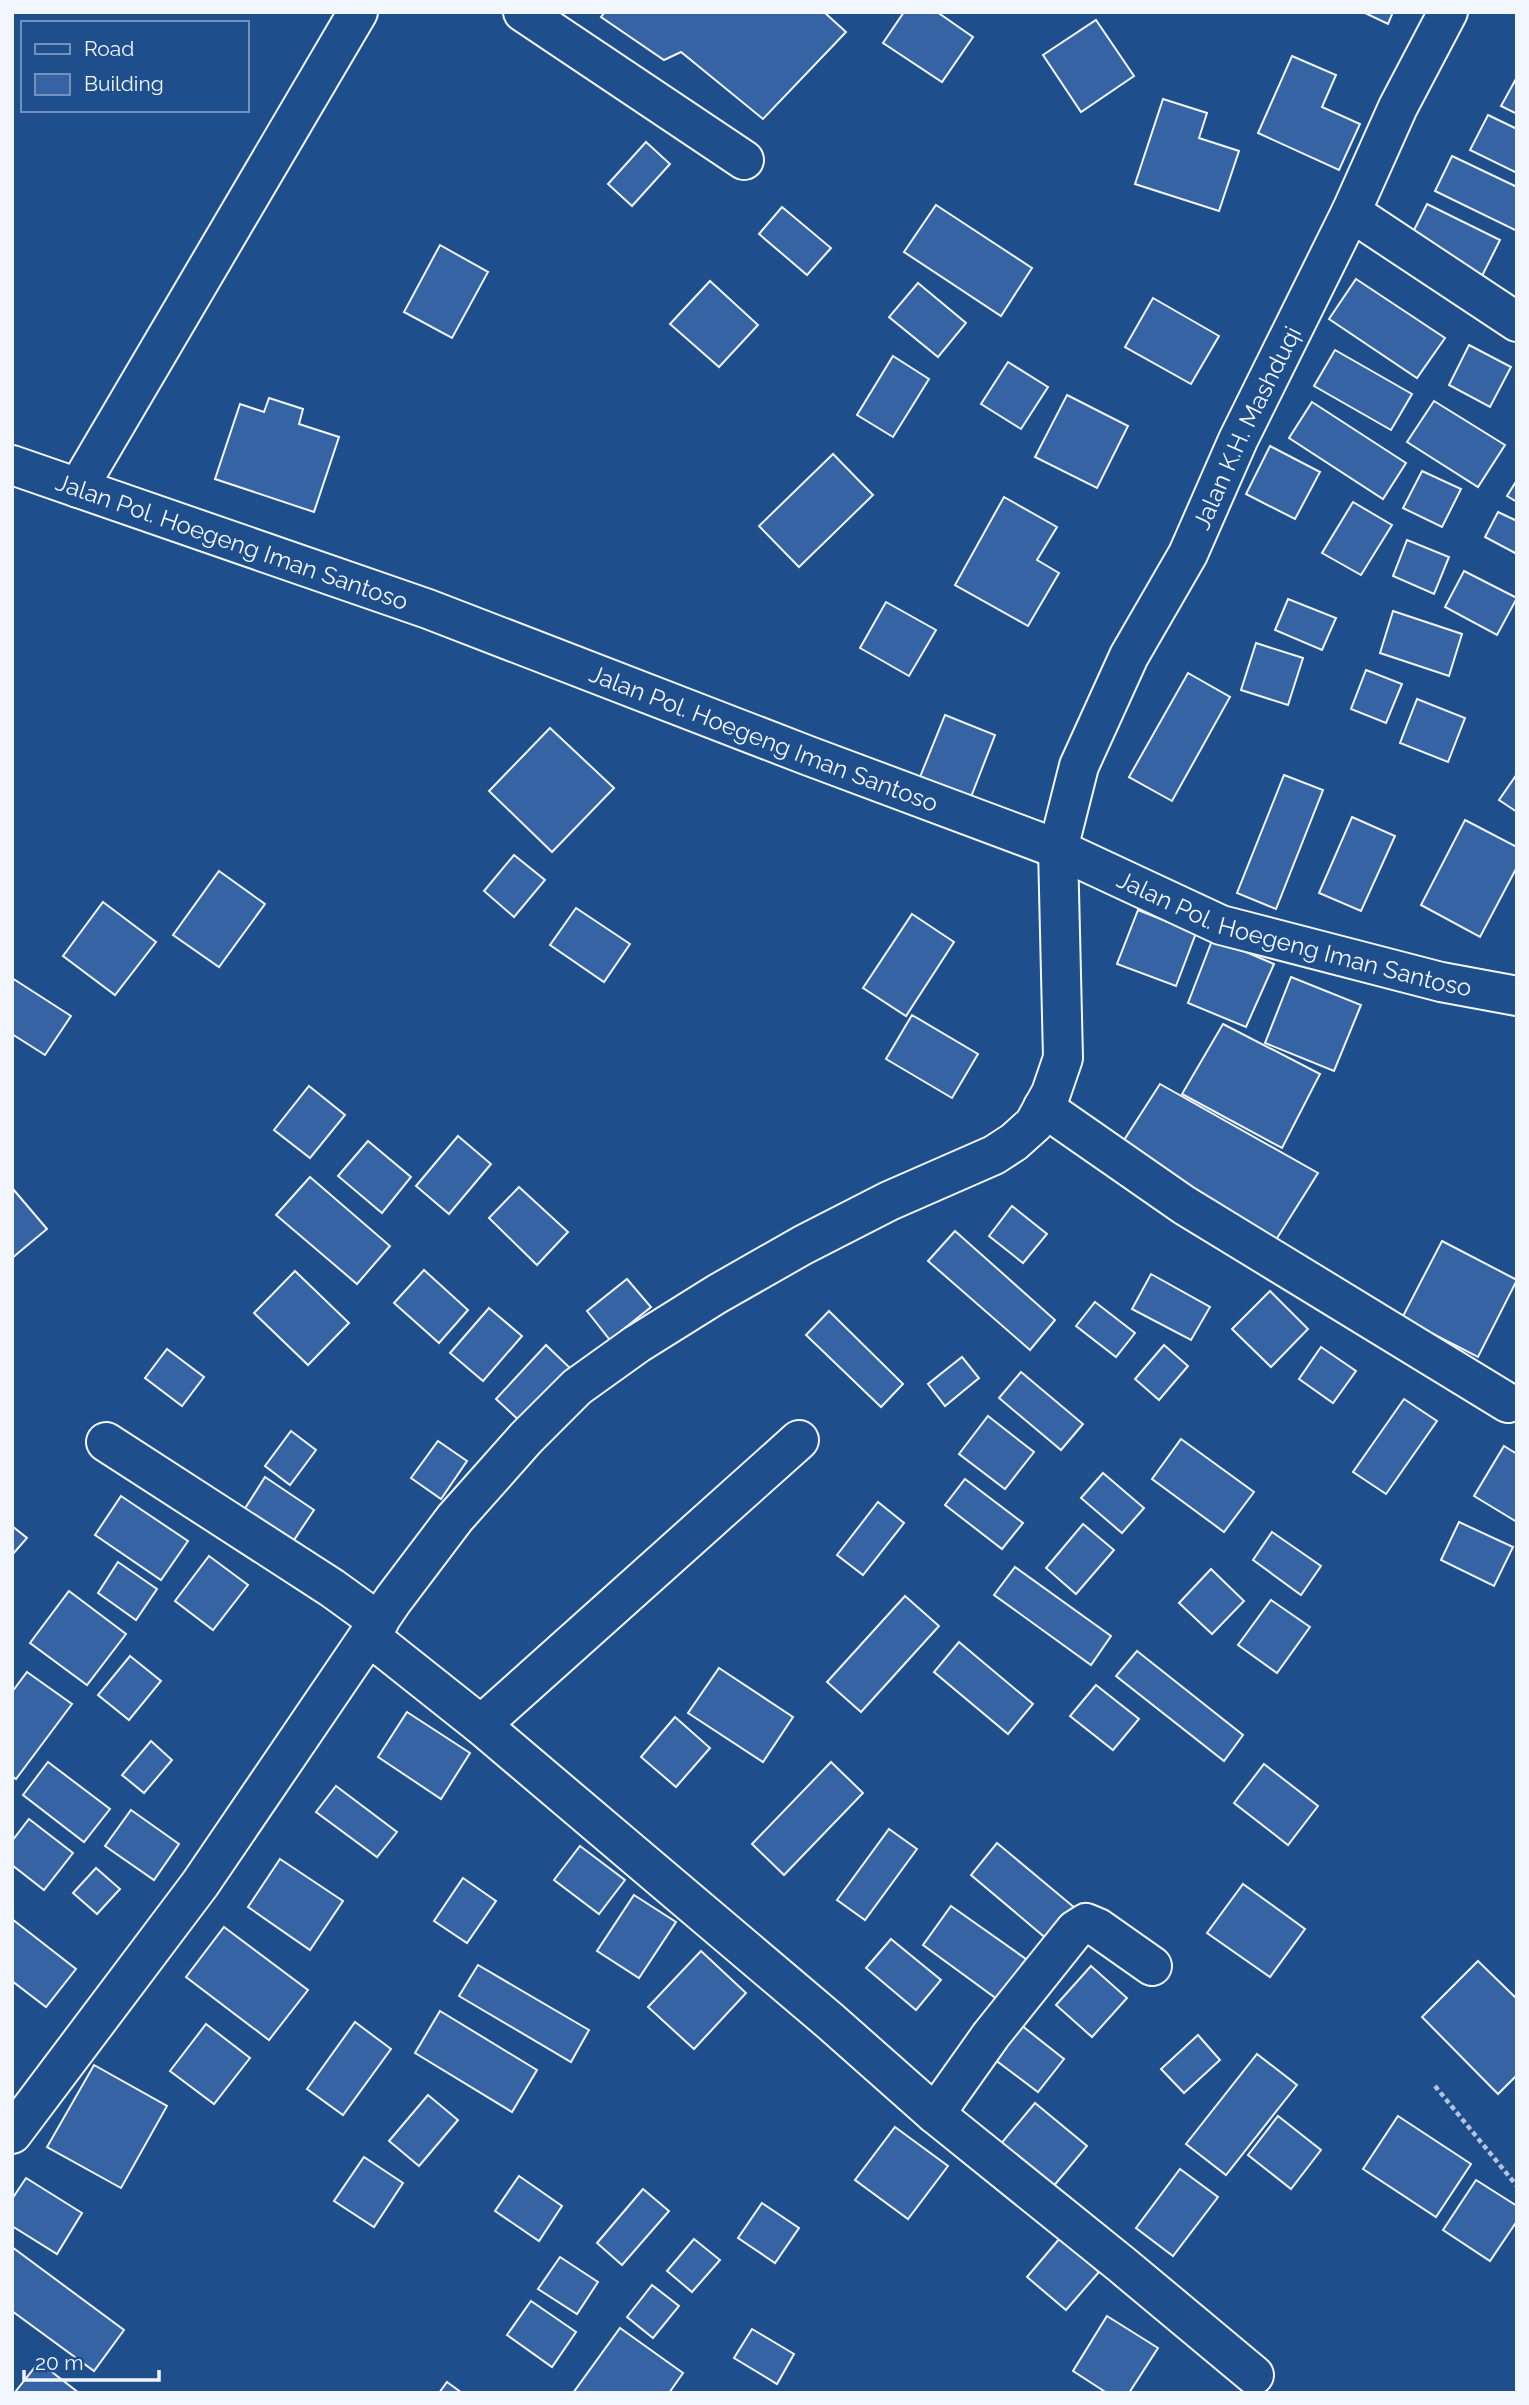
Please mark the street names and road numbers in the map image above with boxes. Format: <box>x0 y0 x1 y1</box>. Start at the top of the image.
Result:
street label: Jalan K.H. Mashduqi <box>1186 321 1307 534</box>
street label: Jalan Pol. Hoegeng Iman Santoso <box>52 467 412 616</box>
street label: Jalan Pol. Hoegeng Iman Santoso <box>585 658 942 817</box>
street label: Jalan Pol. Hoegeng Iman Santoso <box>1113 864 1474 1002</box>

